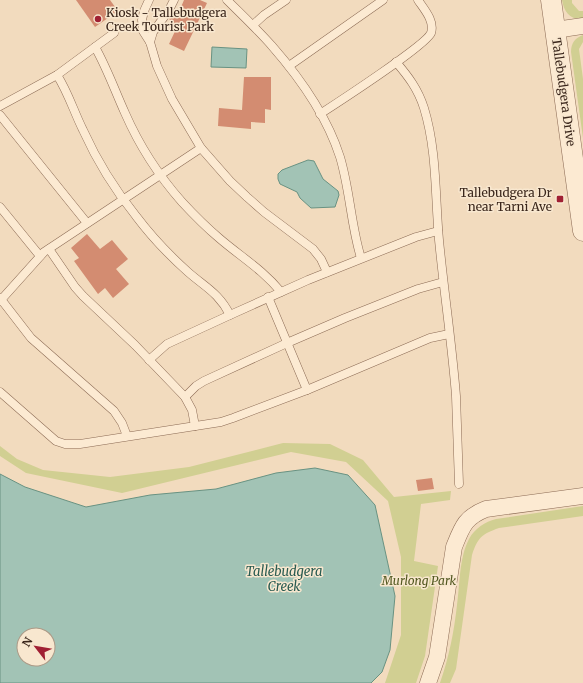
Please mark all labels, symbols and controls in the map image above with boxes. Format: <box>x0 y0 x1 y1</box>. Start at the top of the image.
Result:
place label: Kiosk - Tallebudgera Creek Tourist Park <box>106 5 227 34</box>
marker: Kiosk - Tallebudgera Creek Tourist Park <box>93 14 103 24</box>
street label: Tallebudgera Drive <box>549 37 579 147</box>
place label: Tallebudgera Dr near Tarni Ave <box>459 185 553 214</box>
marker: Tallebudgera Dr near Tarni Ave <box>555 194 565 204</box>
water label: Tallebudgera Creek <box>245 563 323 595</box>
park label: Murlong Park <box>381 573 457 588</box>
north arrow <box>16 627 56 667</box>
text: N <box>19 634 36 649</box>

